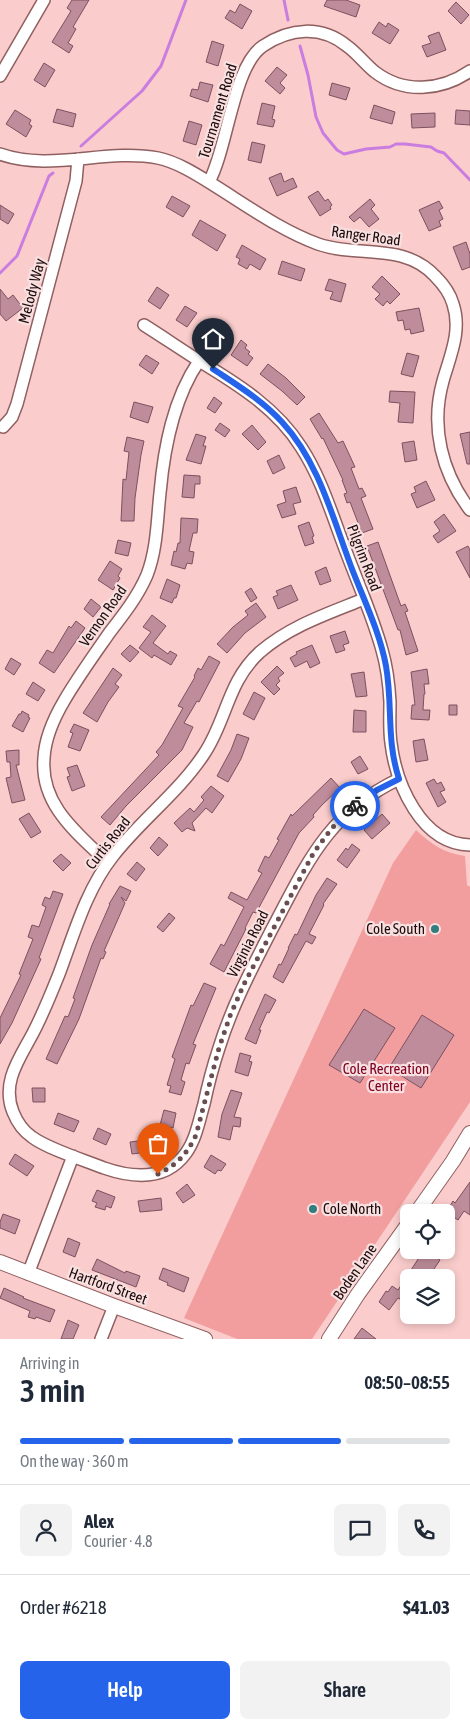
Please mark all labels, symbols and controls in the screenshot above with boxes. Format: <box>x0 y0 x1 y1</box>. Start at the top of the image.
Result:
street label: Tournament Road <box>195 61 240 160</box>
street label: Ranger Road <box>330 222 402 249</box>
street label: Melody Way <box>15 256 48 325</box>
pin <box>192 318 234 369</box>
icon: home <box>199 325 227 353</box>
street label: Pilgrim Road <box>344 522 385 594</box>
street label: Vernon Road <box>75 582 130 649</box>
courier <box>330 781 380 831</box>
icon: bike <box>341 792 369 820</box>
street label: Curtis Road <box>82 813 133 872</box>
street label: Virginia Road <box>223 907 272 980</box>
place label: Cole South <box>366 920 425 937</box>
marker: Cole South <box>429 923 441 935</box>
park label: Cole Recreation Center <box>343 1060 429 1094</box>
pin <box>137 1123 179 1174</box>
icon: bag <box>144 1130 172 1158</box>
place label: Cole North <box>323 1200 381 1217</box>
marker: Cole North <box>307 1203 319 1215</box>
map controls <box>400 1204 455 1324</box>
button: locate <box>400 1204 455 1259</box>
street label: Boden Lane <box>329 1240 380 1303</box>
street label: Hartford Street <box>67 1264 150 1308</box>
button: layers <box>400 1269 455 1324</box>
text: Arriving in <box>20 1354 80 1372</box>
text: 08:50–08:55 <box>364 1371 450 1393</box>
text: 3 min <box>20 1372 85 1409</box>
text: On the way · 360 m <box>20 1452 129 1470</box>
button: person <box>20 1504 72 1556</box>
button: chat <box>334 1504 386 1556</box>
button: phone <box>398 1504 450 1556</box>
text: Alex <box>84 1510 114 1532</box>
text: Courier · 4.8 <box>84 1532 153 1550</box>
text: Order #6218 <box>20 1596 107 1618</box>
text: $41.03 <box>403 1596 450 1618</box>
button: Help <box>20 1661 230 1719</box>
button: Share <box>240 1661 450 1719</box>

